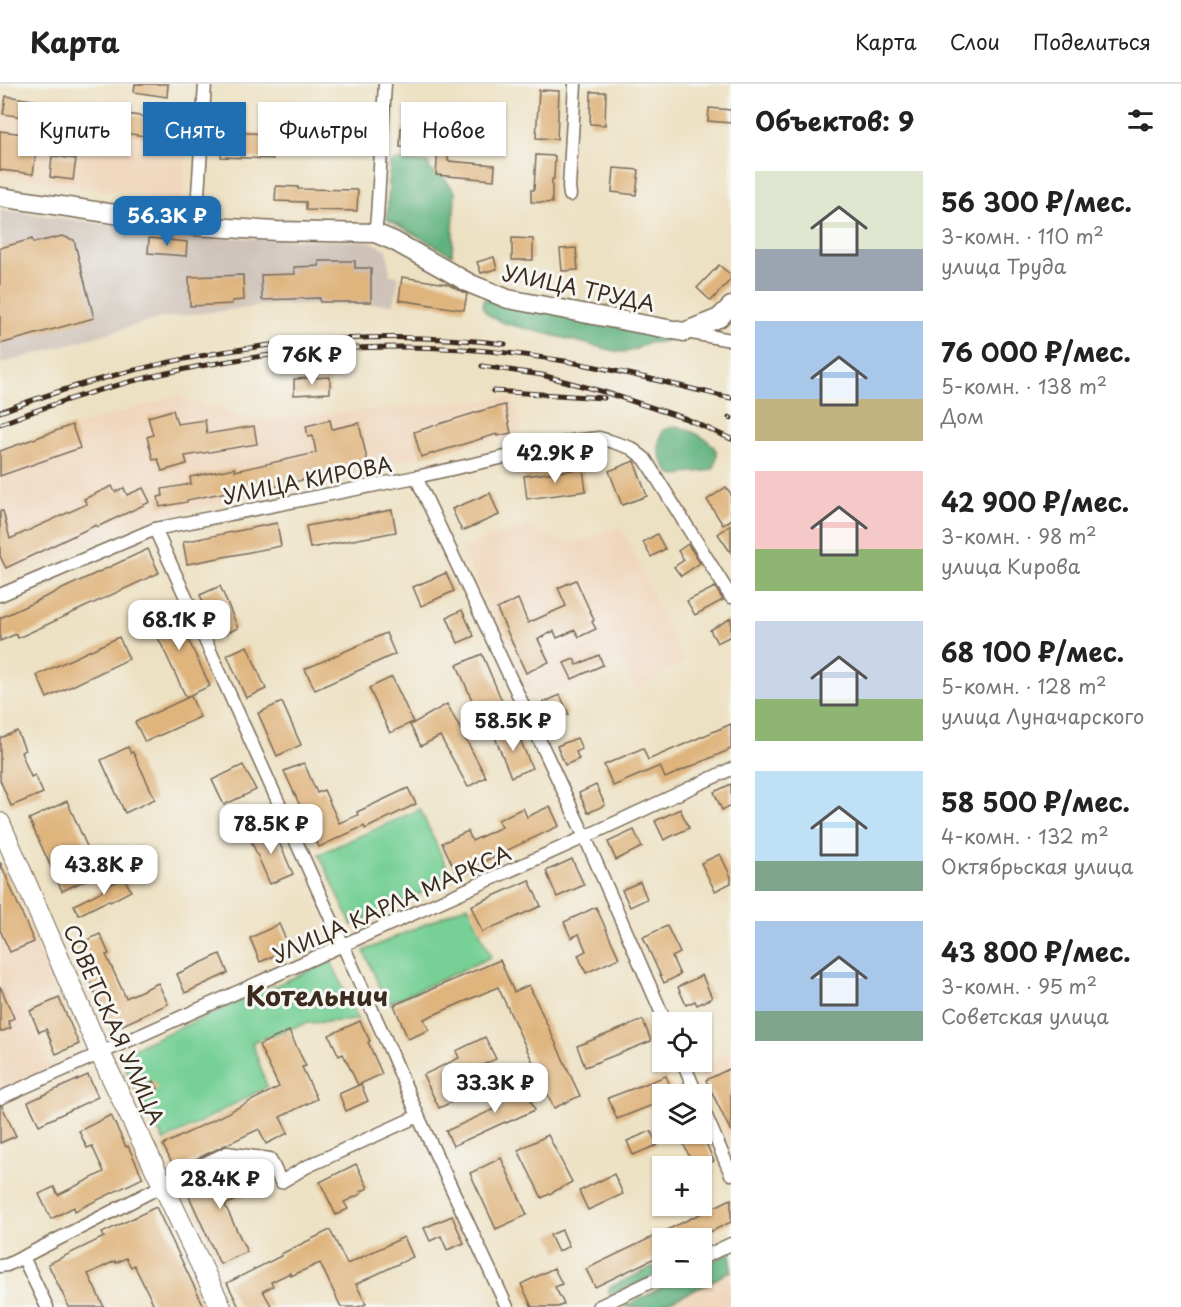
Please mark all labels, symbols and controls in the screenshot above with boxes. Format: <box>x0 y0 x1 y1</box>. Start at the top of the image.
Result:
text: Карта <box>30 20 120 63</box>
text: Карта <box>855 25 917 57</box>
text: Слои <box>950 25 1000 57</box>
text: Поделиться <box>1033 25 1151 57</box>
text: Объектов: 9 <box>755 101 914 140</box>
chip: Купить <box>18 102 131 156</box>
chip: Снять <box>143 102 246 156</box>
chip: Фильтры <box>258 102 389 156</box>
chip: Новое <box>401 102 506 156</box>
icon: filters <box>1124 104 1157 137</box>
text: 56 300 ₽/мес. <box>941 182 1132 221</box>
icon: home <box>803 195 875 267</box>
pin: 56.3K ₽ <box>112 196 222 247</box>
text: 56.3K ₽ <box>127 200 207 230</box>
text: 3-комн. · 110 m² <box>941 221 1104 251</box>
text: улица Труда <box>941 251 1066 281</box>
street label: УЛИЦА ТРУДА <box>500 255 658 319</box>
text: 76 000 ₽/мес. <box>941 332 1131 371</box>
pin: 76K ₽ <box>270 335 354 386</box>
text: 76K ₽ <box>282 339 342 369</box>
icon: home <box>803 345 875 417</box>
text: 5-комн. · 138 m² <box>941 371 1107 401</box>
text: Дом <box>941 401 984 431</box>
pin: 42.9K ₽ <box>500 433 610 484</box>
text: 42.9K ₽ <box>516 437 594 467</box>
street label: УЛИЦА КИРОВА <box>220 447 394 511</box>
text: 42 900 ₽/мес. <box>941 482 1129 521</box>
icon: home <box>803 495 875 567</box>
text: 3-комн. · 98 m² <box>941 521 1097 551</box>
text: улица Кирова <box>941 551 1080 581</box>
pin: 68.1K ₽ <box>124 600 234 651</box>
text: 68.1K ₽ <box>142 604 216 634</box>
text: 68 100 ₽/мес. <box>941 632 1124 671</box>
icon: home <box>803 645 875 717</box>
text: 5-комн. · 128 m² <box>941 671 1107 701</box>
pin: 58.5K ₽ <box>458 701 568 752</box>
text: улица Луначарского <box>941 701 1144 731</box>
text: 58.5K ₽ <box>475 705 551 735</box>
text: 58 500 ₽/мес. <box>941 782 1130 821</box>
icon: home <box>803 795 875 867</box>
pin: 78.5K ₽ <box>216 804 326 855</box>
text: 78.5K ₽ <box>234 808 308 838</box>
text: 4-комн. · 132 m² <box>941 821 1109 851</box>
street label: УЛИЦА КАРЛА МАРКСА <box>266 836 516 970</box>
pin: 43.8K ₽ <box>49 845 159 896</box>
text: 43.8K ₽ <box>65 849 143 879</box>
text: Октябрьская улица <box>941 851 1133 881</box>
street label: СОВЕТСКАЯ УЛИЦА <box>56 919 174 1129</box>
text: 43 800 ₽/мес. <box>941 932 1131 971</box>
icon: home <box>803 945 875 1017</box>
text: 3-комн. · 95 m² <box>941 971 1097 1001</box>
district label: Котельнич <box>246 974 388 1015</box>
text: Советская улица <box>941 1001 1109 1031</box>
map controls <box>652 1012 712 1288</box>
button: locate <box>652 1012 712 1072</box>
pin: 33.3K ₽ <box>440 1063 550 1114</box>
text: 33.3K ₽ <box>456 1067 534 1097</box>
button: layers <box>652 1084 712 1144</box>
button: + <box>652 1156 712 1216</box>
pin: 28.4K ₽ <box>165 1159 275 1210</box>
text: 28.4K ₽ <box>180 1163 260 1193</box>
button: − <box>652 1228 712 1288</box>

